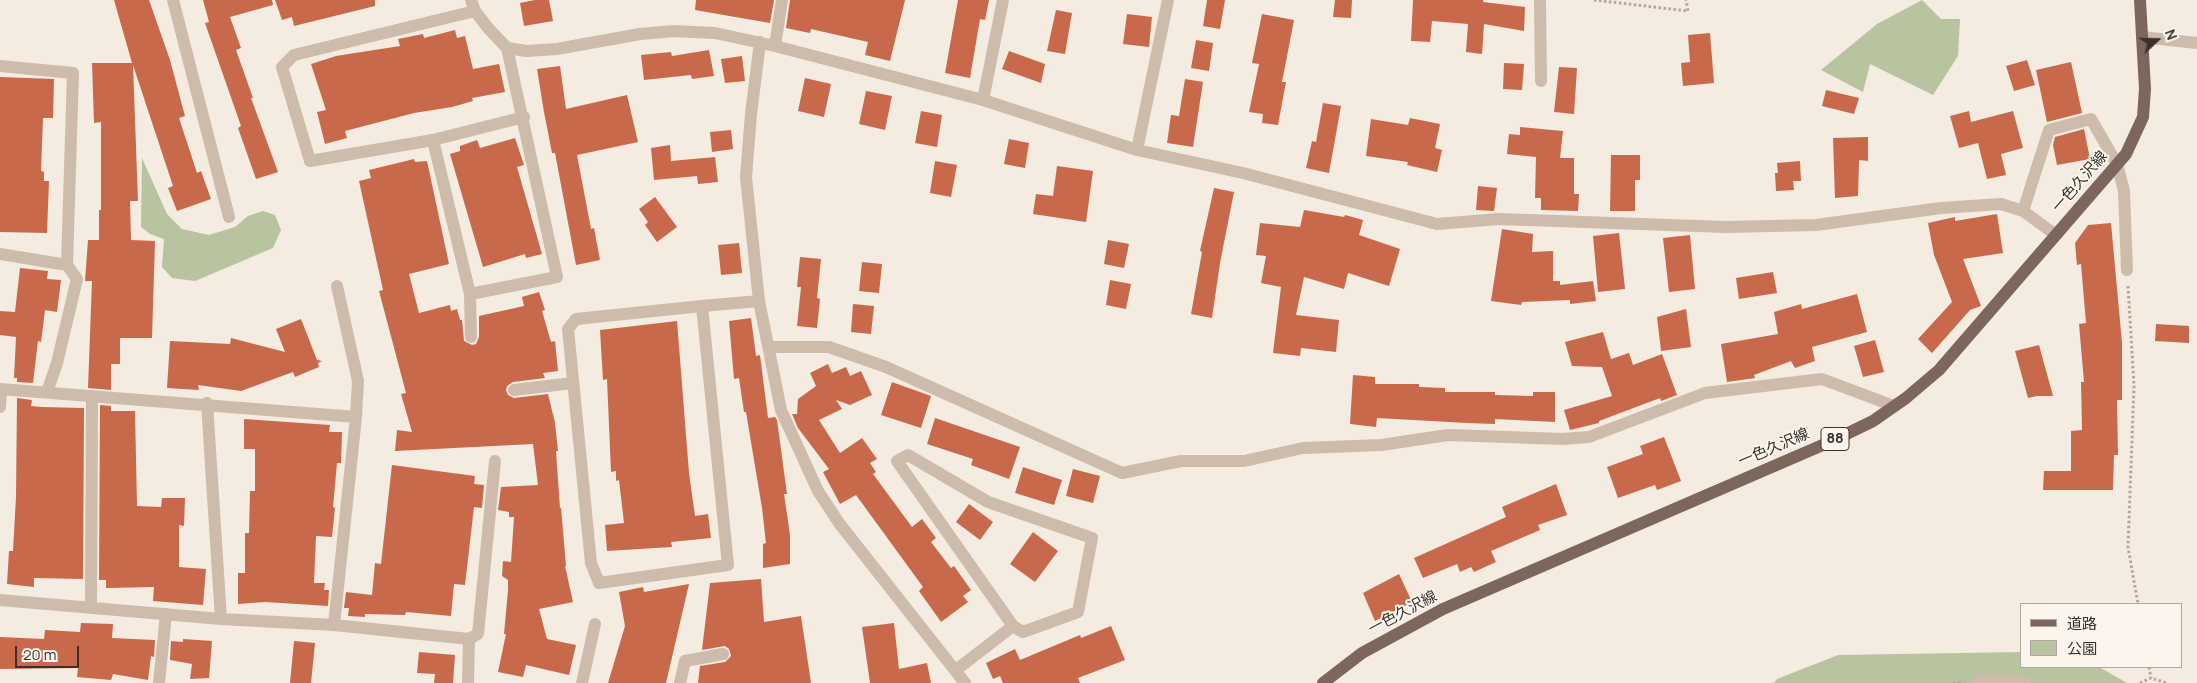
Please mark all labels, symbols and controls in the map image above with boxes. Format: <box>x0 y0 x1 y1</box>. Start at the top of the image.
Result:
north arrow <box>2132 15 2182 65</box>
text: N <box>2161 26 2182 43</box>
street label: 一色久沢線 <box>2049 148 2111 216</box>
street label: 一色久沢線 <box>1736 425 1812 471</box>
road number: 88 <box>1821 428 1849 450</box>
street label: 一色久沢線 <box>1366 587 1440 639</box>
legend <box>2020 603 2182 668</box>
text: 道路 <box>2067 613 2097 634</box>
scale bar <box>18 636 81 668</box>
text: 公園 <box>2067 638 2097 659</box>
text: 20 m <box>23 644 56 665</box>

